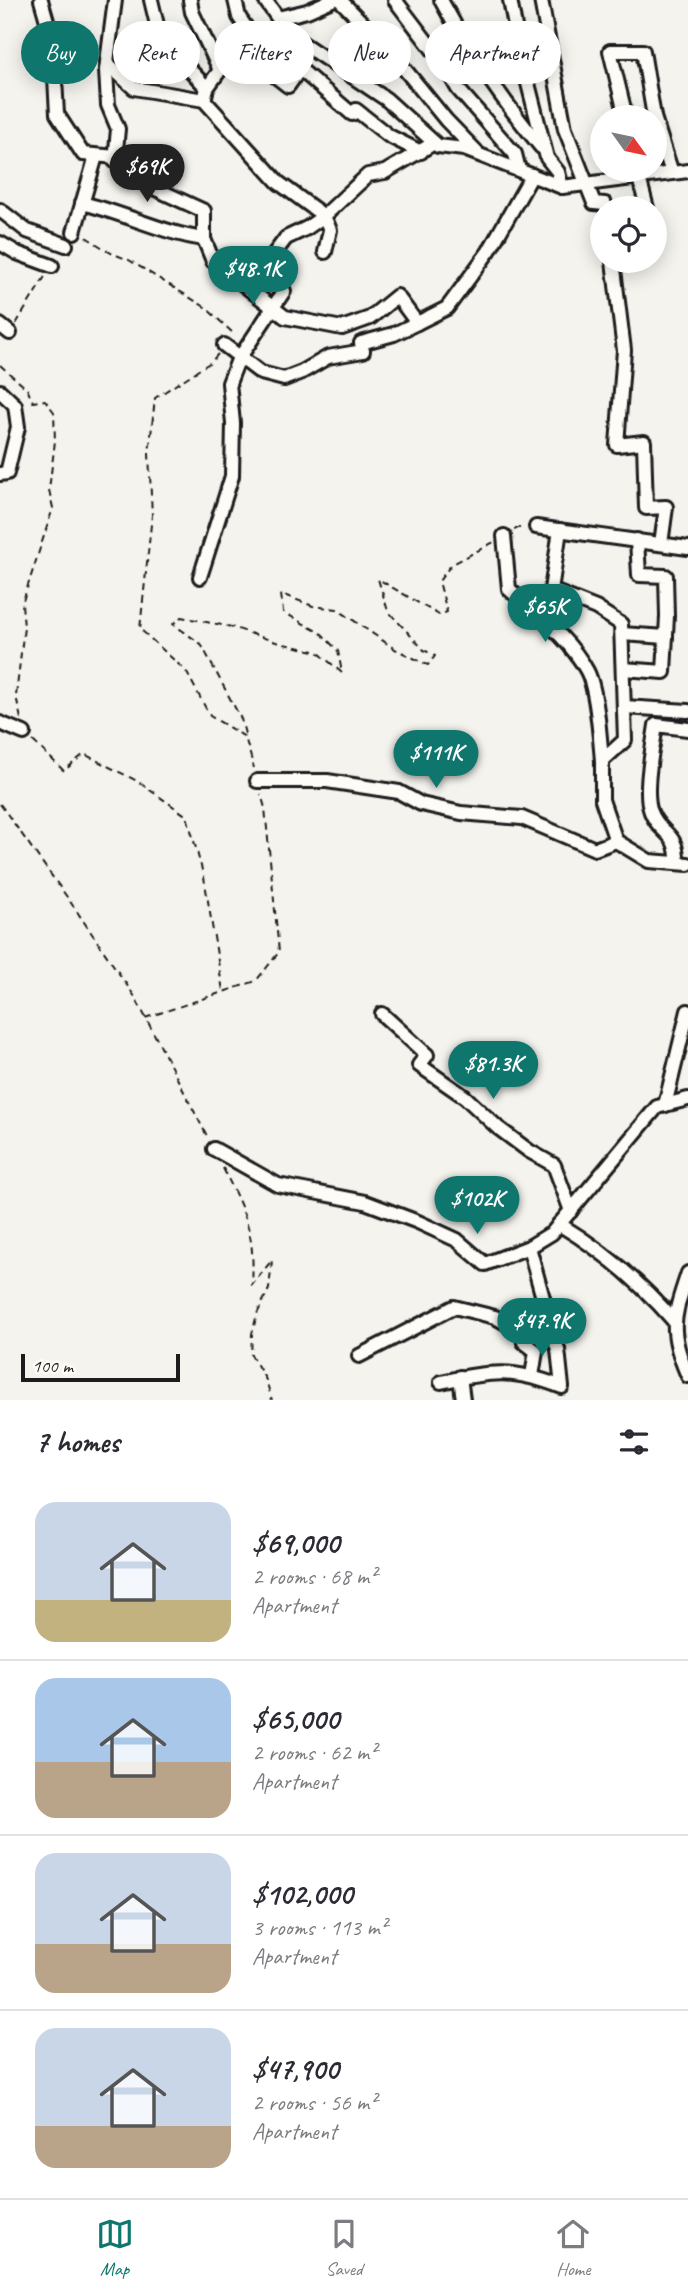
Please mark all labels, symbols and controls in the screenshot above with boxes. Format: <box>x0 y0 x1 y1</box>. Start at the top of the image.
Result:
chip: Buy <box>21 21 99 84</box>
chip: Rent <box>113 21 200 84</box>
chip: Filters <box>214 21 314 84</box>
chip: New <box>328 21 411 84</box>
chip: Apartment <box>425 21 561 84</box>
north arrow <box>590 105 667 182</box>
map controls <box>590 105 667 273</box>
pin: $69K <box>106 144 188 204</box>
text: $69K <box>126 152 168 181</box>
button: locate <box>590 196 667 273</box>
pin: $48.1K <box>196 246 310 306</box>
text: $48.1K <box>224 254 282 283</box>
pin: $65K <box>504 584 586 644</box>
text: $65K <box>524 592 566 621</box>
pin: $111K <box>387 730 485 790</box>
text: $111K <box>409 738 463 767</box>
pin: $81.3K <box>436 1042 550 1101</box>
text: $81.3K <box>464 1049 522 1078</box>
pin: $102K <box>428 1176 526 1236</box>
text: $102K <box>450 1184 504 1213</box>
pin: $47.9K <box>485 1298 599 1358</box>
text: $47.9K <box>513 1306 571 1335</box>
scale bar <box>21 1351 180 1383</box>
text: 100 m <box>32 1354 73 1378</box>
text: 7 homes <box>35 1423 120 1461</box>
icon: filters <box>615 1423 653 1461</box>
text: $69,000 <box>252 1524 339 1562</box>
icon: home <box>91 1530 175 1614</box>
text: 2 rooms · 68 m² <box>252 1562 376 1591</box>
text: Apartment <box>252 1591 337 1620</box>
text: $65,000 <box>252 1700 339 1738</box>
icon: home <box>91 1706 175 1790</box>
text: 2 rooms · 62 m² <box>252 1738 376 1767</box>
text: Apartment <box>252 1767 337 1796</box>
text: $102,000 <box>252 1875 352 1913</box>
icon: home <box>91 1881 175 1965</box>
text: 3 rooms · 113 m² <box>252 1913 387 1942</box>
text: Apartment <box>252 1942 337 1971</box>
text: $47,900 <box>252 2050 338 2088</box>
icon: home <box>91 2056 175 2140</box>
text: 2 rooms · 56 m² <box>252 2088 376 2117</box>
text: Apartment <box>252 2117 337 2146</box>
tab: Map <box>96 2215 134 2281</box>
tab: Saved <box>325 2215 363 2281</box>
tab: Home <box>554 2215 592 2281</box>

